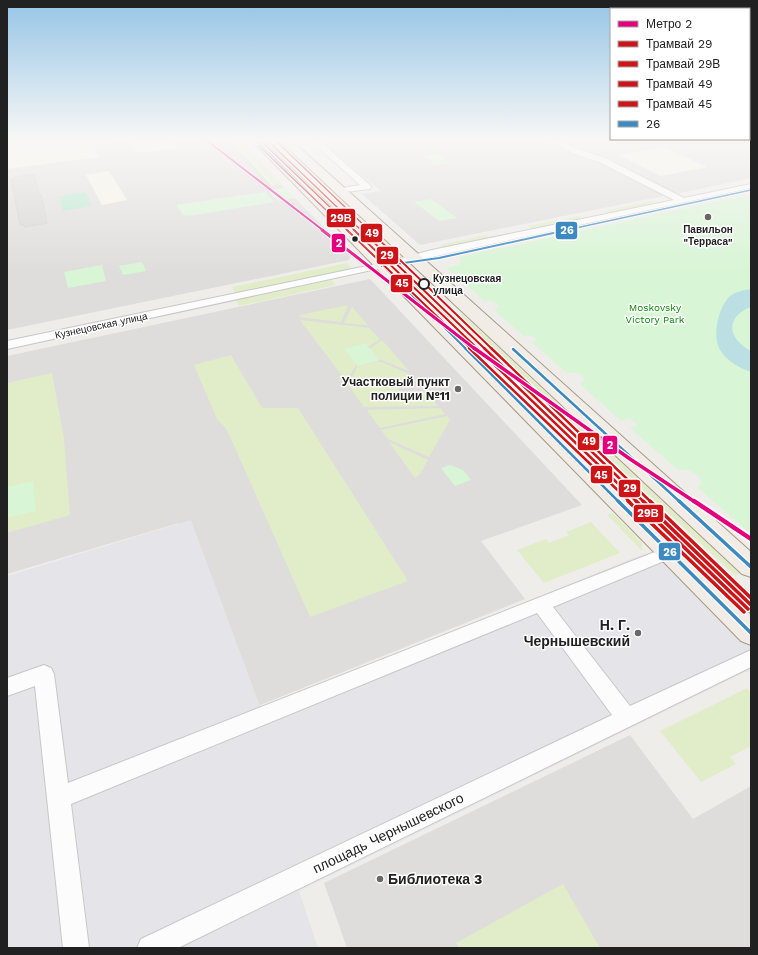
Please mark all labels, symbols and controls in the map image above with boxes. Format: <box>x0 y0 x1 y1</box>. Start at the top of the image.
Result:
legend <box>610 8 750 140</box>
text: Метро 2 <box>646 17 692 31</box>
text: Трамвай 29 <box>646 37 712 51</box>
text: Трамвай 29В <box>646 57 720 71</box>
text: Трамвай 49 <box>646 77 713 91</box>
text: Трамвай 45 <box>646 97 712 111</box>
text: 26 <box>646 117 660 131</box>
line badge: 29В <box>326 208 356 228</box>
text: 29В <box>330 212 352 225</box>
marker: Павильон "Терраса" <box>703 212 713 222</box>
line badge: 26 <box>555 221 578 240</box>
line badge: 49 <box>360 223 383 243</box>
text: 26 <box>560 224 574 237</box>
place label: Павильон "Терраса" <box>683 224 733 247</box>
text: 49 <box>365 227 379 240</box>
line badge: 2 <box>331 233 346 253</box>
unlabelled marker <box>350 234 360 244</box>
text: 2 <box>336 237 343 250</box>
line badge: 29 <box>376 246 399 265</box>
text: 29 <box>380 249 394 262</box>
place label: Кузнецовская улица <box>433 273 501 296</box>
line badge: 45 <box>390 274 413 293</box>
text: 45 <box>395 277 409 290</box>
marker: Кузнецовская улица <box>418 278 430 290</box>
park label: Moskovsky Victory Park <box>626 302 685 325</box>
street label: Кузнецовская улица <box>54 310 149 341</box>
place label: Участковый пункт полиции №11 <box>342 375 450 403</box>
marker: Участковый пункт полиции №11 <box>453 384 463 394</box>
line badge: 49 <box>577 432 600 451</box>
text: 49 <box>582 435 596 448</box>
line badge: 2 <box>602 435 618 455</box>
text: 2 <box>607 439 614 452</box>
line badge: 45 <box>590 465 613 484</box>
text: 45 <box>594 469 608 482</box>
line badge: 29 <box>618 479 641 498</box>
text: 29 <box>623 482 637 495</box>
line badge: 29В <box>633 504 664 523</box>
text: 29В <box>637 507 659 520</box>
line badge: 26 <box>658 542 681 561</box>
text: 26 <box>663 546 677 559</box>
place label: Н. Г. Чернышевский <box>524 617 630 649</box>
marker: Н. Г. Чернышевский <box>633 628 643 638</box>
street label: площадь Чернышевского <box>310 789 466 877</box>
place label: Библиотека 3 <box>388 871 482 887</box>
marker: Библиотека 3 <box>375 874 385 884</box>

